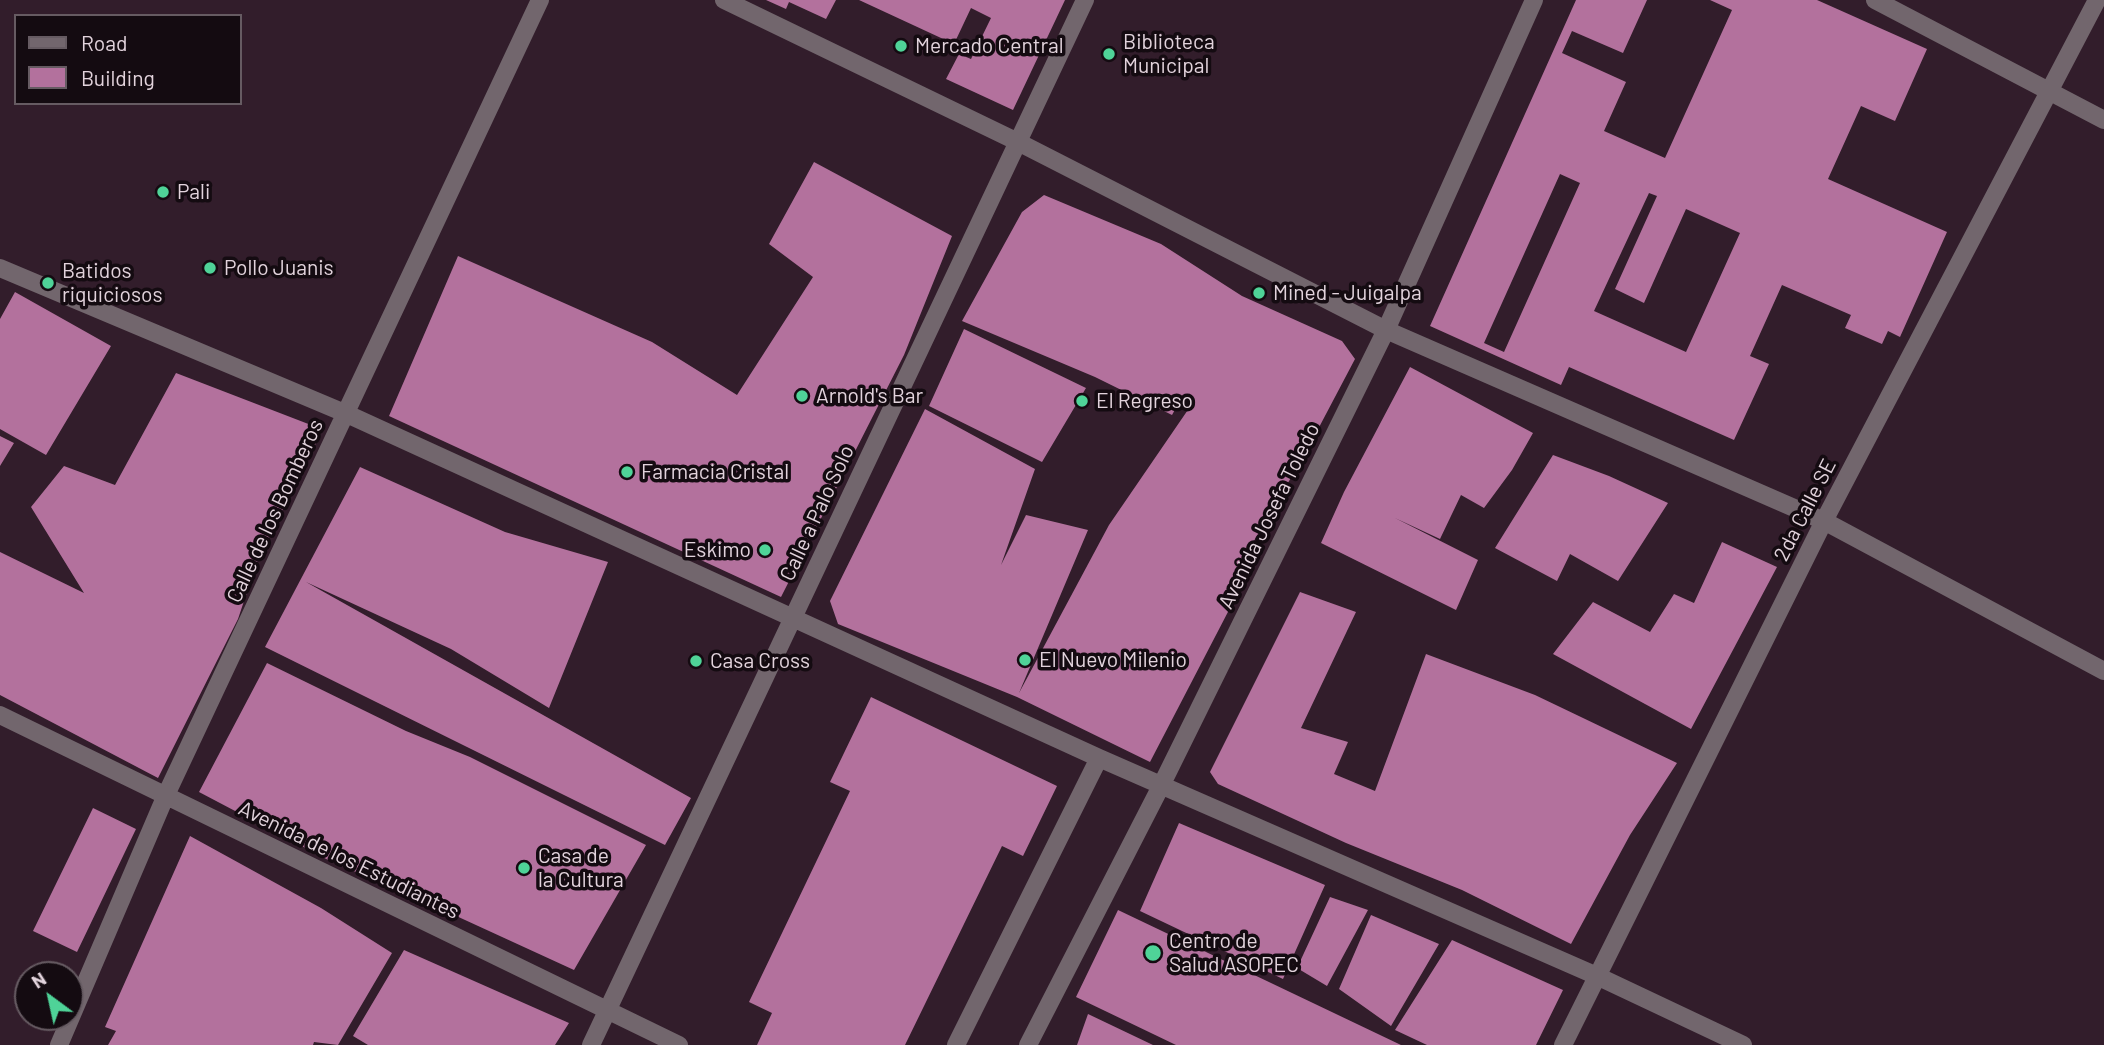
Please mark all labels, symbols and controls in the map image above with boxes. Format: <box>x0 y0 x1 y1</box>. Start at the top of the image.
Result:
legend <box>14 14 242 105</box>
place label: Biblioteca Municipal <box>1123 29 1215 79</box>
text: Road <box>81 30 127 55</box>
place label: Mercado Central <box>915 33 1064 59</box>
marker: Mercado Central <box>893 38 909 54</box>
marker: Biblioteca Municipal <box>1101 46 1117 62</box>
text: Building <box>81 65 155 90</box>
place label: Pali <box>177 179 210 205</box>
marker: Pali <box>155 184 171 200</box>
place label: Pollo Juanis <box>224 255 334 281</box>
place label: Batidos riquiciosos <box>62 258 163 308</box>
marker: Pollo Juanis <box>202 260 218 276</box>
marker: Batidos riquiciosos <box>40 275 56 291</box>
place label: Mined - Juigalpa <box>1273 280 1422 306</box>
marker: Mined - Juigalpa <box>1251 285 1267 301</box>
place label: Arnold's Bar <box>816 383 923 409</box>
marker: Arnold's Bar <box>794 388 810 404</box>
place label: El Regreso <box>1096 388 1193 414</box>
marker: El Regreso <box>1074 393 1090 409</box>
street label: Calle de los Bomberos <box>221 415 329 607</box>
street label: Avenida Josefa Toledo <box>1213 419 1325 613</box>
street label: Calle a Palo Solo <box>775 441 859 585</box>
street label: 2da Calle SE <box>1769 455 1841 565</box>
place label: Farmacia Cristal <box>641 459 789 485</box>
marker: Farmacia Cristal <box>619 464 635 480</box>
place label: Eskimo <box>684 537 751 563</box>
marker: Eskimo <box>757 542 773 558</box>
place label: El Nuevo Milenio <box>1039 647 1187 673</box>
place label: Casa Cross <box>710 648 810 674</box>
marker: El Nuevo Milenio <box>1017 652 1033 668</box>
marker: Casa Cross <box>688 653 704 669</box>
street label: Avenida de los Estudiantes <box>235 796 463 924</box>
place label: Casa de la Cultura <box>538 843 624 893</box>
marker: Casa de la Cultura <box>516 860 532 876</box>
place label: Centro de Salud ASOPEC <box>1169 928 1299 978</box>
marker: Centro de Salud ASOPEC <box>1143 943 1163 963</box>
north arrow <box>14 961 84 1031</box>
text: N <box>27 967 50 993</box>

